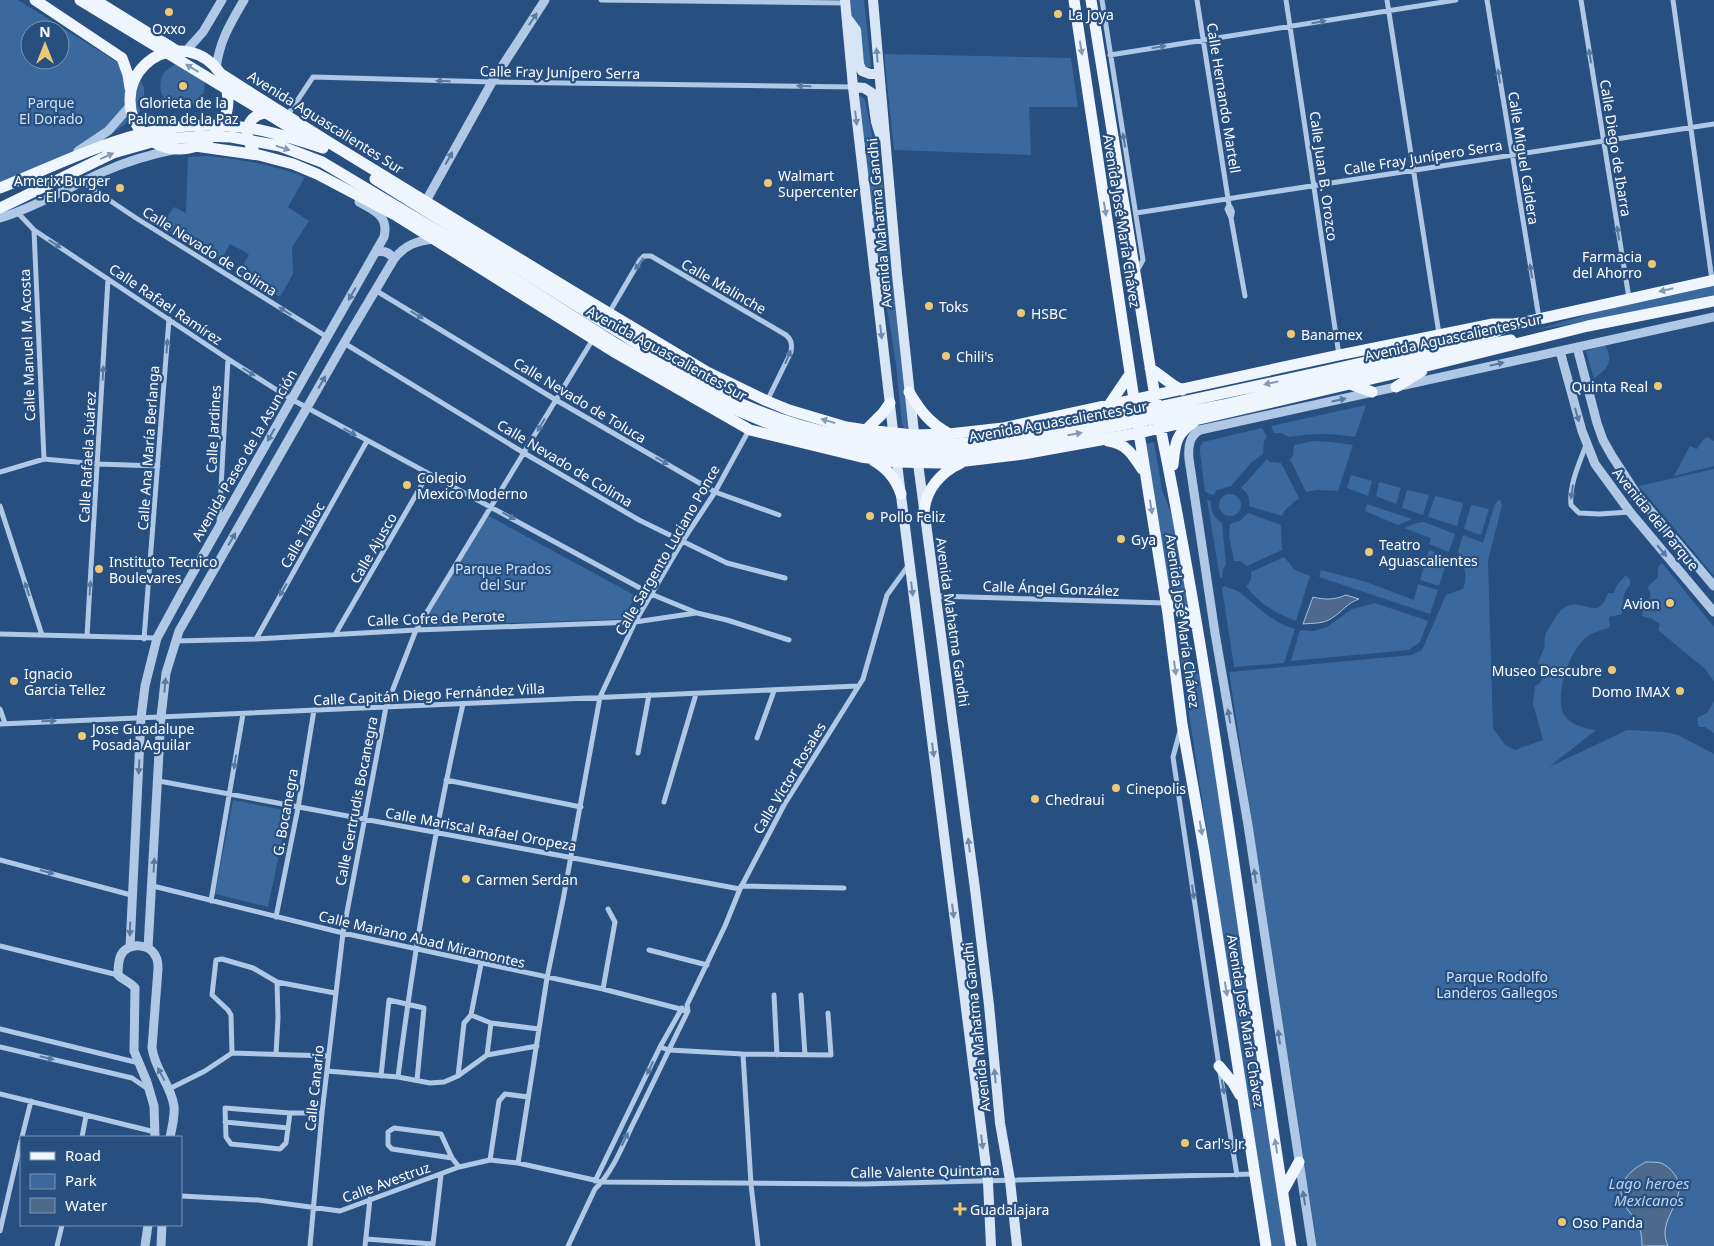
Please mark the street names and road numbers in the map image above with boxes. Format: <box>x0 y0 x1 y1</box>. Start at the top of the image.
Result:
street label: Calle Hernando Martell <box>1203 21 1245 175</box>
street label: Calle Fray Junípero Serra <box>480 61 640 83</box>
street label: Avenida Aguascalientes Sur <box>244 66 408 178</box>
street label: Calle Diego de Ibarra <box>1596 78 1636 218</box>
street label: Calle Miguel Caldera <box>1504 90 1544 226</box>
street label: Calle Juan B. Orozco <box>1305 110 1343 242</box>
street label: Avenida José María Chávez <box>1099 133 1145 309</box>
street label: Calle Fray Junípero Serra <box>1342 135 1504 179</box>
street label: Avenida Mahatma Gandhi <box>862 137 896 309</box>
street label: Calle Nevado de Colima <box>139 202 281 300</box>
street label: Calle Malinche <box>678 254 770 318</box>
street label: Calle Rafael Ramírez <box>106 259 227 349</box>
street label: Calle Manuel M. Acosta <box>15 269 39 421</box>
street label: Avenida Aguascalientes Sur <box>583 301 751 405</box>
street label: Avenida Aguascalientes Sur <box>1363 309 1544 365</box>
street label: Calle Nevado de Toluca <box>510 353 650 447</box>
street label: Calle Ana María Berlanga <box>133 365 163 531</box>
street label: Avenida Paseo de la Asunción <box>187 366 301 544</box>
street label: Calle Jardines <box>201 384 225 473</box>
street label: Calle Rafaela Suárez <box>74 390 100 523</box>
street label: Avenida Aguascalientes Sur <box>967 396 1149 446</box>
street label: Calle Nevado de Colima <box>494 415 636 511</box>
street label: Calle Sargento Luciano Ponce <box>610 461 724 639</box>
street label: Avenida del Parque <box>1609 464 1703 574</box>
street label: Calle Tláloc <box>275 498 329 572</box>
street label: Calle Ajusco <box>345 509 401 587</box>
street label: Avenida José María Chávez <box>1161 533 1205 709</box>
street label: Avenida Mahatma Gandhi <box>932 536 974 708</box>
street label: Calle Ángel González <box>982 576 1120 600</box>
street label: Calle Cofre de Perote <box>367 606 505 630</box>
street label: Calle Capitán Diego Fernández Villa <box>313 678 545 710</box>
street label: Calle Gertrudis Bocanegra <box>330 715 382 887</box>
street label: Calle Víctor Rosales <box>748 718 830 837</box>
street label: G. Bocanegra <box>268 767 302 857</box>
street label: Calle Mariscal Rafael Oropeza <box>384 803 578 855</box>
street label: Calle Mariano Abad Miramontes <box>317 906 527 972</box>
street label: Avenida José María Chávez <box>1223 933 1269 1109</box>
street label: Avenida Mahatma Gandhi <box>958 941 994 1113</box>
street label: Calle Canario <box>300 1044 328 1132</box>
street label: Calle Avestruz <box>339 1157 433 1207</box>
street label: Calle Valente Quintana <box>850 1160 1000 1182</box>

